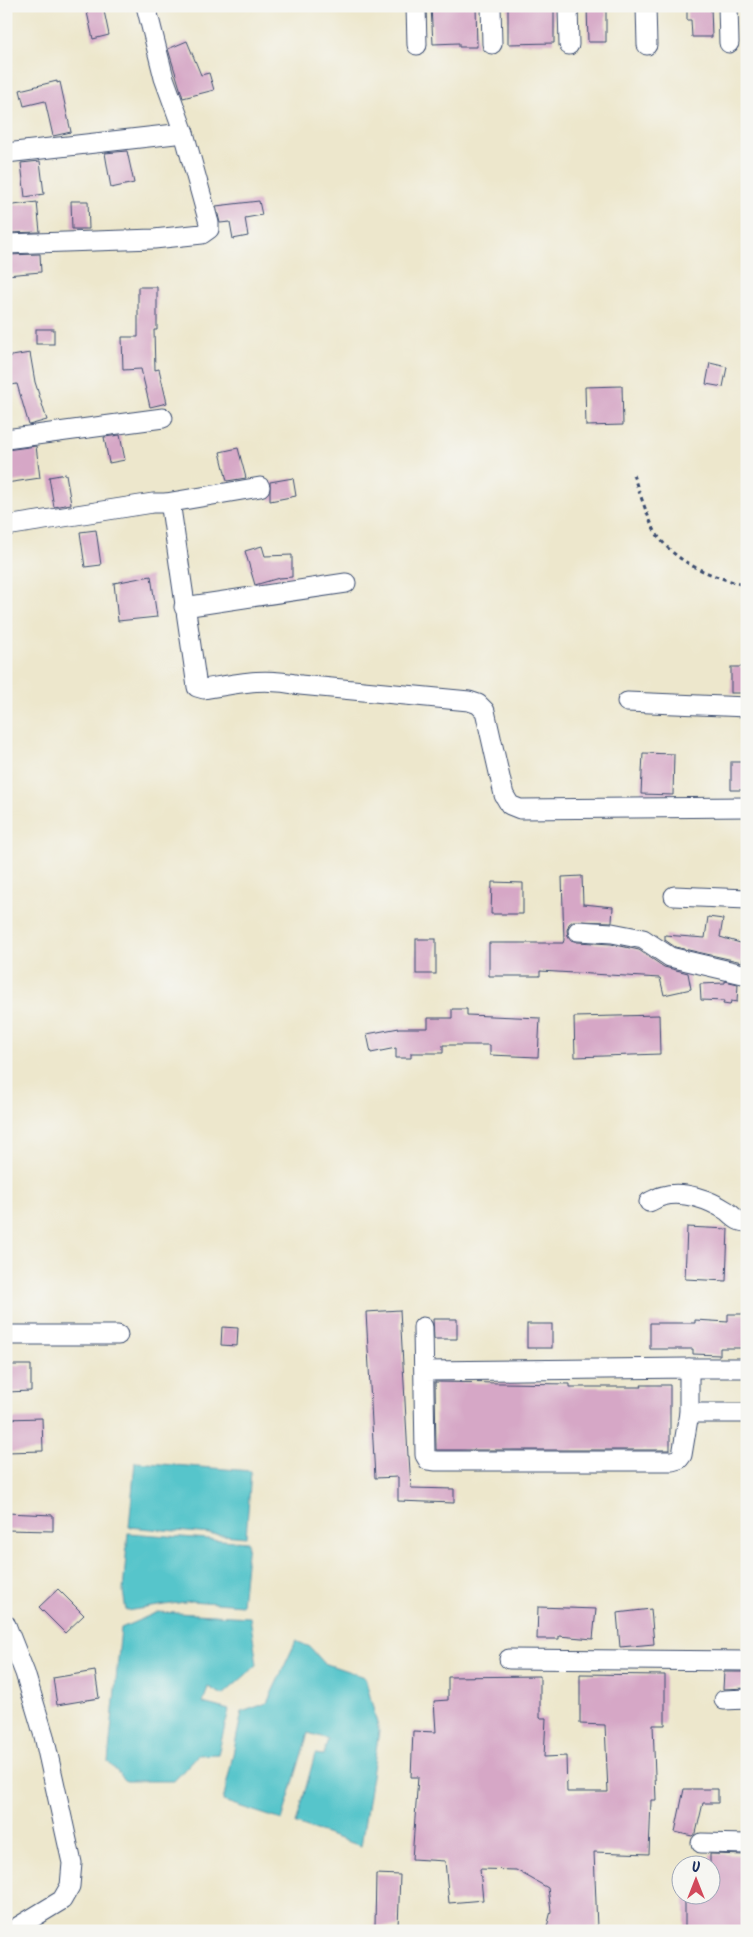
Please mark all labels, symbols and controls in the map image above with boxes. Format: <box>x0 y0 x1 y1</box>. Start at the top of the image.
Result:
north arrow <box>670 1854 720 1904</box>
text: U <box>692 1857 701 1879</box>

